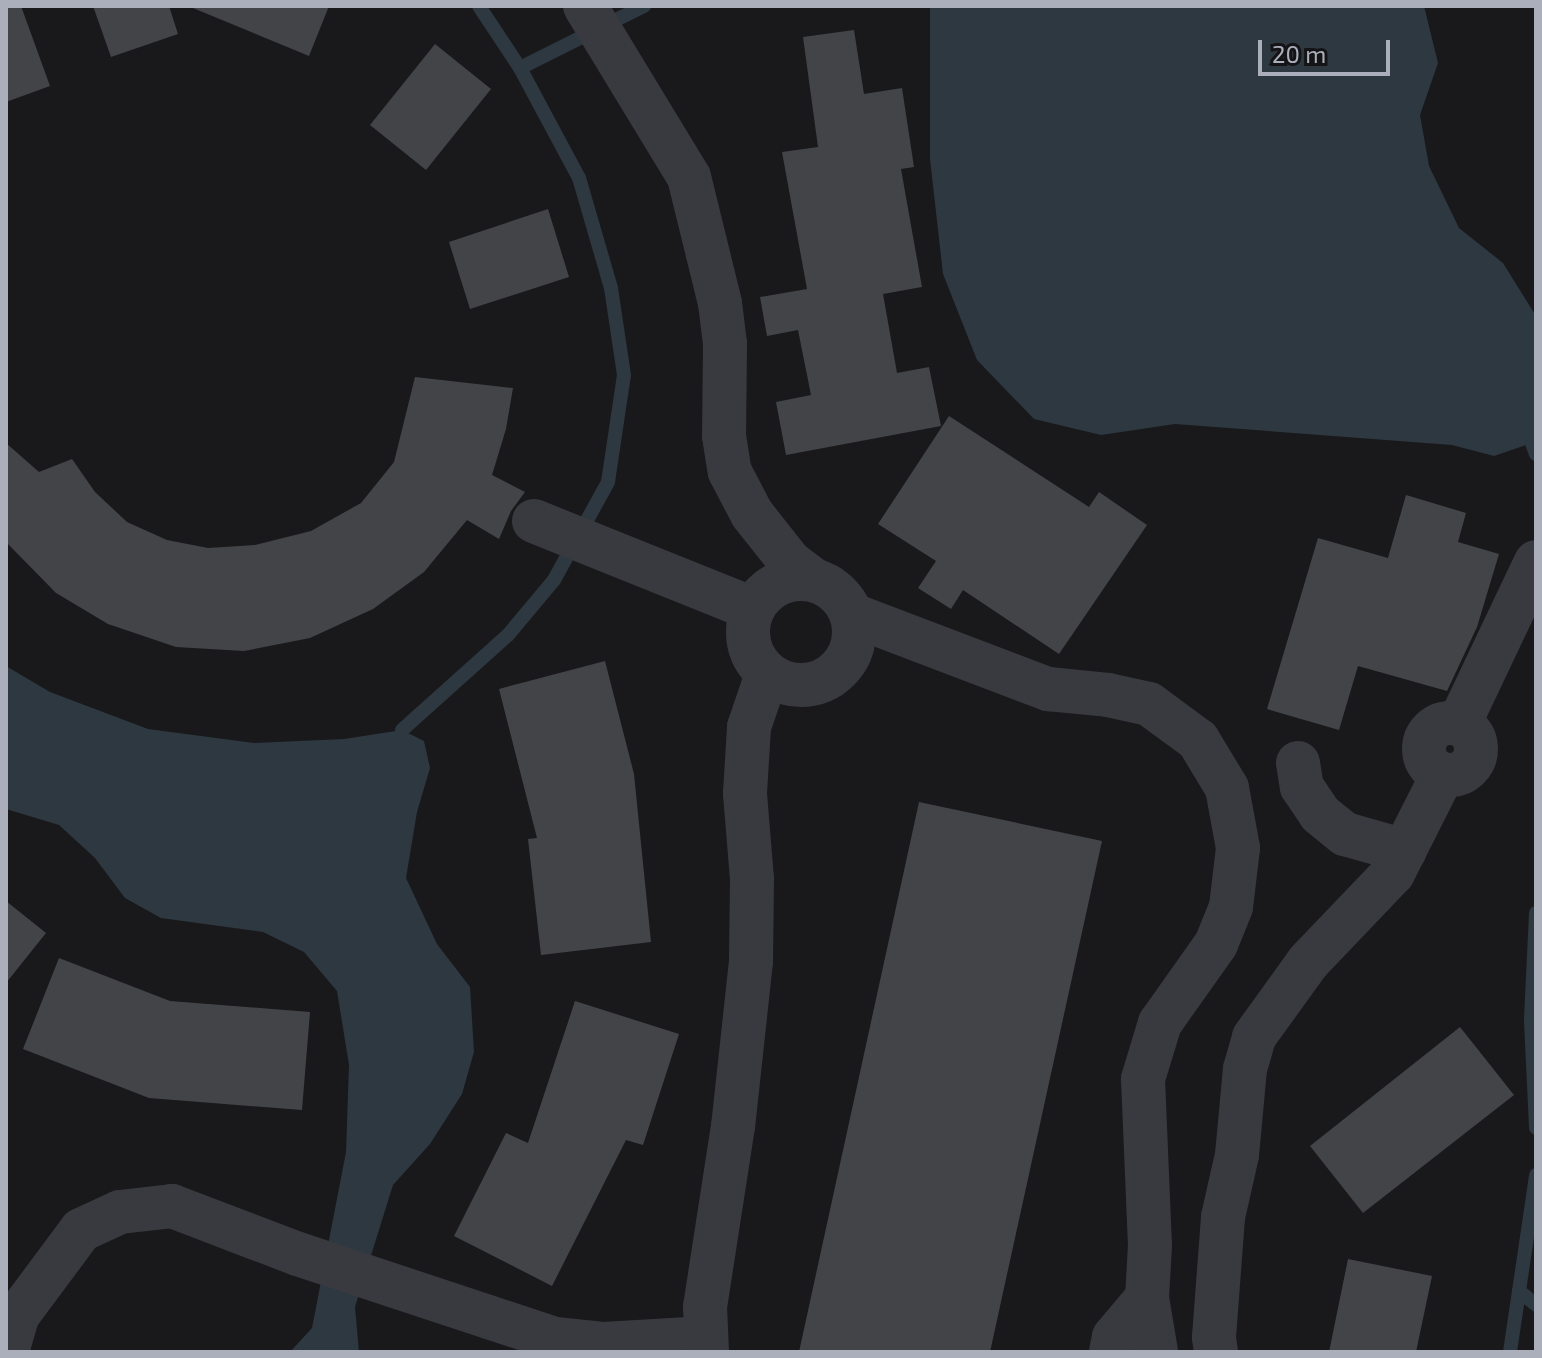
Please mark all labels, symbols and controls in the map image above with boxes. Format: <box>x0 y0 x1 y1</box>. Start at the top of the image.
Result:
scale bar <box>1262 24 1394 74</box>
text: 20 m <box>1272 39 1326 68</box>

